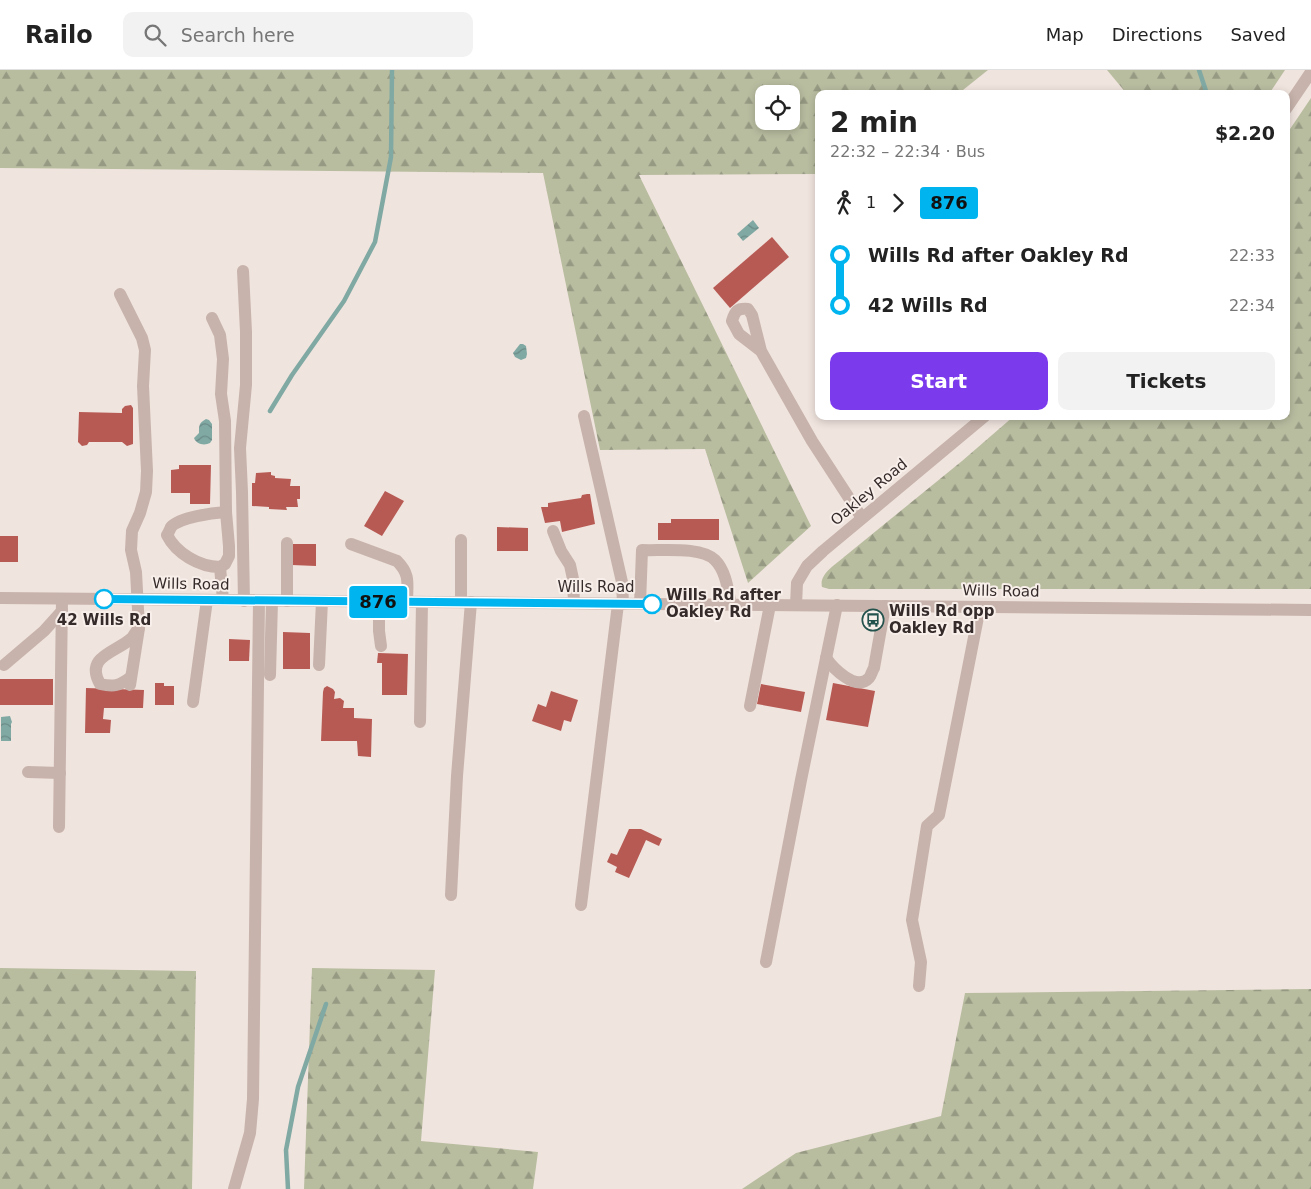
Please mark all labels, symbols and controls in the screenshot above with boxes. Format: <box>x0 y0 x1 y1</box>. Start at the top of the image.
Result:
search box <box>123 12 473 57</box>
text: Railo <box>25 21 93 49</box>
icon: search <box>141 21 169 49</box>
text: Search here <box>181 24 295 46</box>
text: Map <box>1046 24 1084 45</box>
text: Directions <box>1112 24 1202 45</box>
text: Saved <box>1230 24 1286 45</box>
map controls <box>755 85 800 130</box>
button: locate <box>755 85 800 130</box>
text: 2 min <box>830 106 918 139</box>
text: $2.20 <box>1215 122 1275 144</box>
text: 22:32 – 22:34 · Bus <box>830 142 985 161</box>
icon: walk <box>830 189 858 217</box>
icon: forward <box>884 189 912 217</box>
text: 876 <box>930 192 968 213</box>
text: 1 <box>866 193 876 212</box>
text: Wills Rd after Oakley Rd <box>868 244 1129 266</box>
text: 22:33 <box>1229 246 1275 265</box>
text: 42 Wills Rd <box>868 294 988 316</box>
text: 22:34 <box>1229 296 1275 315</box>
button: Start <box>830 352 1048 410</box>
button: Tickets <box>1058 352 1275 410</box>
street label: Oakley Road <box>827 455 911 529</box>
street label: Wills Road <box>152 574 230 594</box>
street label: Wills Road <box>557 578 635 596</box>
street label: Wills Road <box>962 581 1040 601</box>
line badge: 876 <box>349 586 407 618</box>
place label: Wills Rd after Oakley Rd <box>666 586 782 621</box>
marker: 42 Wills Rd <box>94 589 114 609</box>
text: 876 <box>359 591 397 612</box>
marker: Wills Rd after Oakley Rd <box>642 594 662 614</box>
place label: Wills Rd opp Oakley Rd <box>889 602 995 637</box>
bus stop icon: Wills Rd opp Oakley Rd <box>861 608 885 632</box>
place label: 42 Wills Rd <box>57 611 151 629</box>

